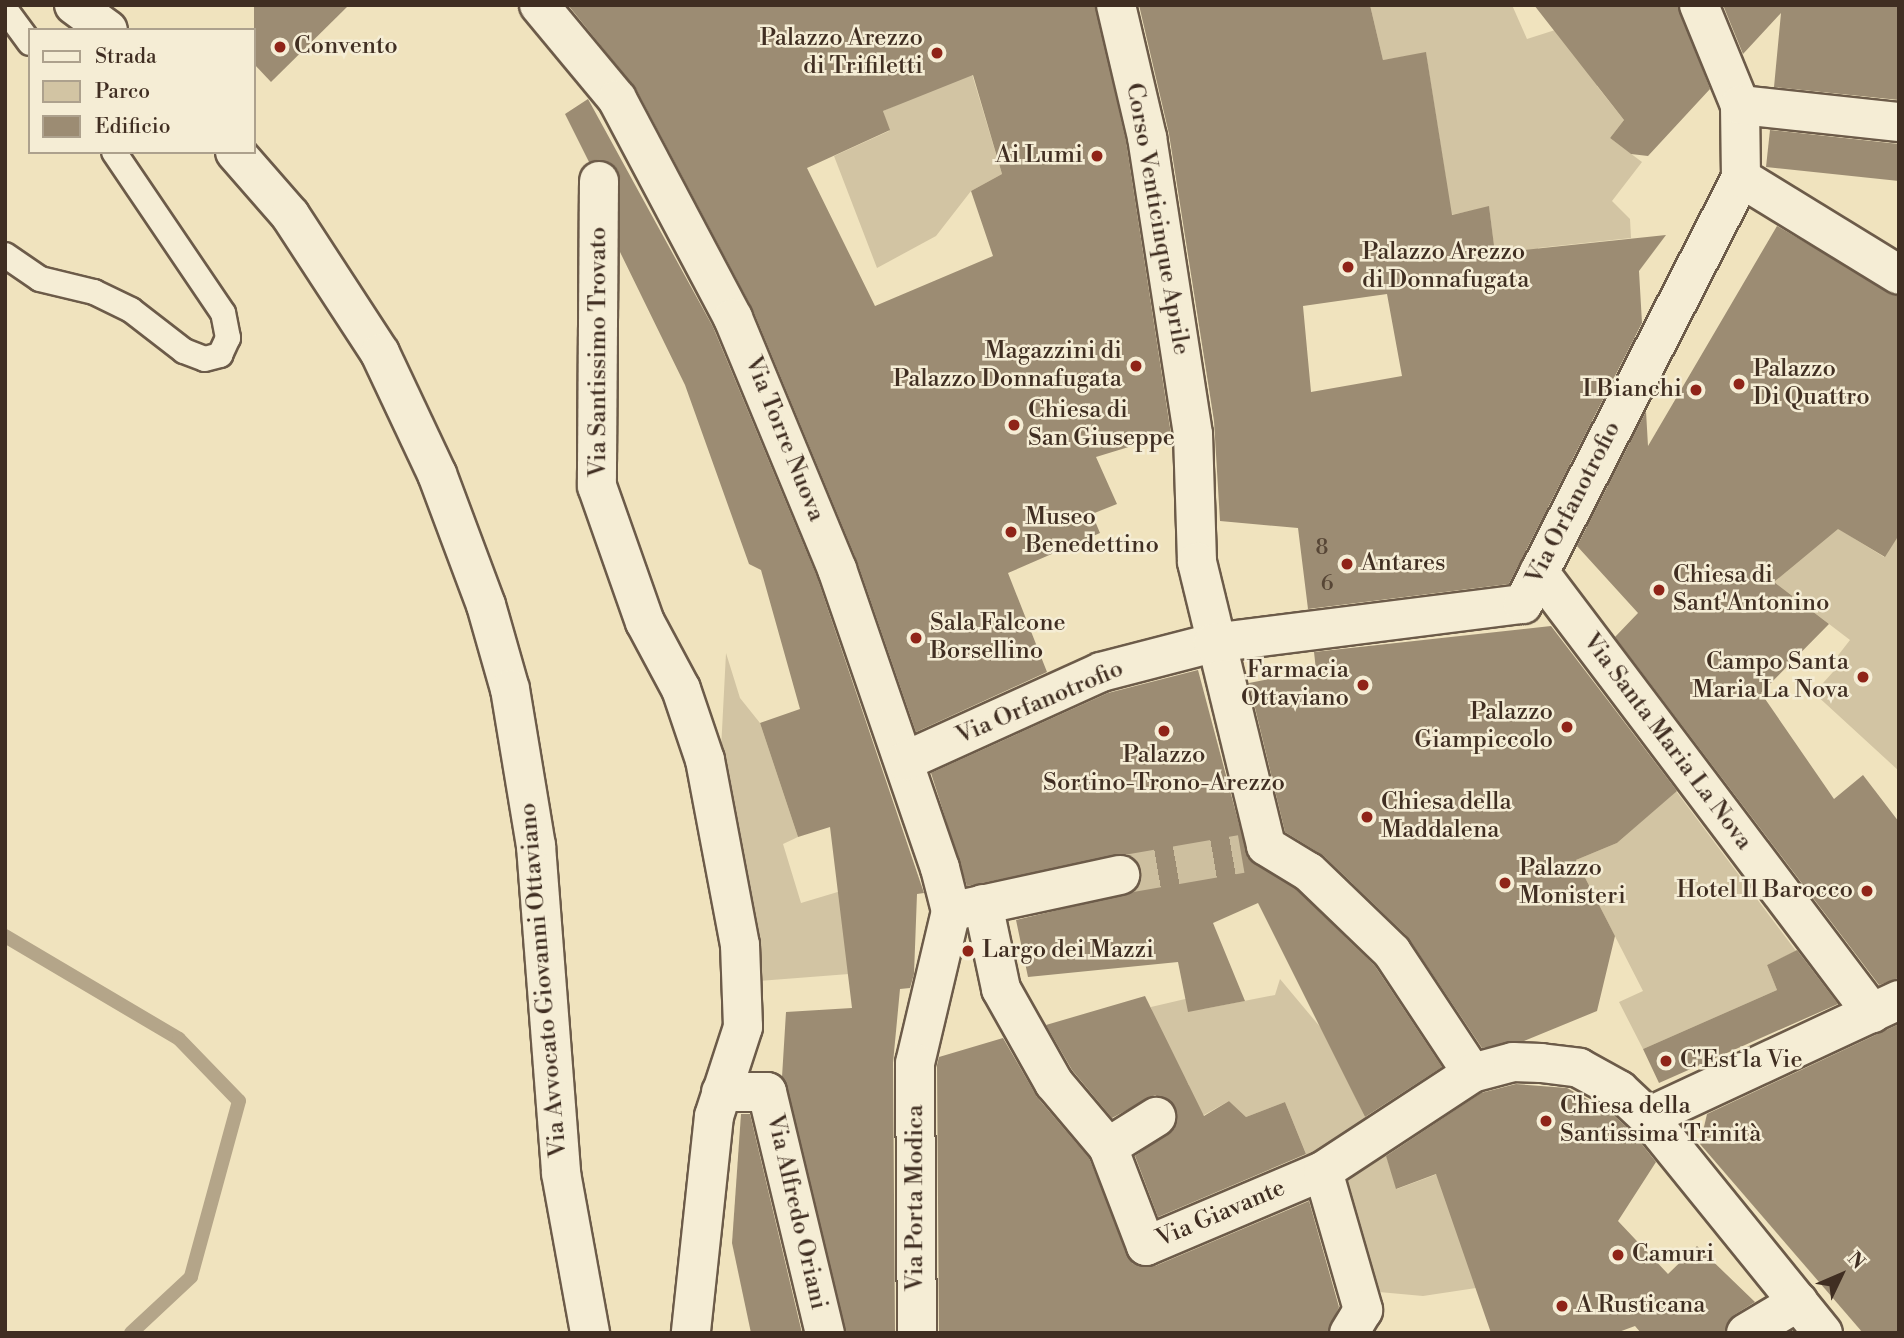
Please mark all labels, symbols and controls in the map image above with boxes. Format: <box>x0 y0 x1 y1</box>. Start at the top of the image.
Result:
place label: Palazzo Arezzo di Trifiletti <box>760 25 923 81</box>
legend <box>28 28 256 154</box>
place label: Convento <box>294 33 398 61</box>
marker: Convento <box>272 39 288 55</box>
text: Strada <box>95 44 157 70</box>
marker: Palazzo Arezzo di Trifiletti <box>929 45 945 61</box>
text: Parco <box>95 79 150 105</box>
street label: Corso Venticinque Aprile <box>1119 81 1195 357</box>
text: Edificio <box>95 114 171 140</box>
place label: Ai Lumi <box>995 142 1083 170</box>
marker: Ai Lumi <box>1089 148 1105 164</box>
street label: Via Santissimo Trovato <box>585 227 613 477</box>
place label: Palazzo Arezzo di Donnafugata <box>1362 239 1529 295</box>
marker: Palazzo Arezzo di Donnafugata <box>1340 259 1356 275</box>
place label: Magazzini di Palazzo Donnafugata <box>893 338 1122 394</box>
street label: Via Torre Nuova <box>738 352 830 526</box>
place label: Palazzo Di Quattro <box>1753 356 1870 412</box>
marker: Magazzini di Palazzo Donnafugata <box>1128 358 1144 374</box>
place label: I Bianchi <box>1583 376 1682 404</box>
marker: Palazzo Di Quattro <box>1731 376 1747 392</box>
marker: I Bianchi <box>1688 382 1704 398</box>
place label: Chiesa di San Giuseppe <box>1028 397 1175 453</box>
marker: Chiesa di San Giuseppe <box>1006 417 1022 433</box>
street label: Via Orfanotrofio <box>1521 417 1627 589</box>
place label: Museo Benedettino <box>1025 504 1159 560</box>
marker: Museo Benedettino <box>1003 524 1019 540</box>
house number: 8 <box>1316 535 1328 561</box>
place label: Antares <box>1361 550 1446 578</box>
marker: Antares <box>1339 556 1355 572</box>
place label: Chiesa di Sant'Antonino <box>1673 562 1830 618</box>
house number: 6 <box>1321 571 1333 597</box>
marker: Chiesa di Sant'Antonino <box>1651 582 1667 598</box>
place label: Sala Falcone Borsellino <box>930 610 1066 666</box>
street label: Via Santa Maria La Nova <box>1576 628 1758 856</box>
marker: Sala Falcone Borsellino <box>908 630 924 646</box>
place label: Campo Santa Maria La Nova <box>1692 649 1849 705</box>
street label: Via Orfanotrofio <box>952 655 1128 751</box>
place label: Farmacia Ottaviano <box>1241 657 1349 713</box>
marker: Campo Santa Maria La Nova <box>1855 669 1871 685</box>
marker: Farmacia Ottaviano <box>1355 677 1371 693</box>
place label: Palazzo Giampiccolo <box>1414 699 1553 755</box>
marker: Palazzo Giampiccolo <box>1559 719 1575 735</box>
marker: Palazzo Sortino-Trono-Arezzo <box>1156 723 1172 739</box>
place label: Palazzo Sortino-Trono-Arezzo <box>1043 742 1285 798</box>
place label: Chiesa della Maddalena <box>1381 789 1512 845</box>
street label: Via Avvocato Giovanni Ottaviano <box>514 802 574 1158</box>
marker: Chiesa della Maddalena <box>1359 809 1375 825</box>
place label: Palazzo Monisteri <box>1519 855 1626 911</box>
marker: Palazzo Monisteri <box>1497 875 1513 891</box>
place label: Hotel Il Barocco <box>1677 877 1853 905</box>
marker: Hotel Il Barocco <box>1859 883 1875 899</box>
place label: Largo dei Mazzi <box>982 937 1154 965</box>
marker: Largo dei Mazzi <box>960 943 976 959</box>
place label: C'Est la Vie <box>1680 1047 1803 1075</box>
marker: C'Est la Vie <box>1658 1053 1674 1069</box>
place label: Chiesa della Santissima Trinità <box>1560 1093 1761 1149</box>
street label: Via Porta Modica <box>902 1105 930 1291</box>
street label: Via Alfredo Oriani <box>760 1112 832 1312</box>
marker: Chiesa della Santissima Trinità <box>1538 1113 1554 1129</box>
street label: Via Giavante <box>1152 1174 1290 1254</box>
north arrow <box>1806 1240 1876 1310</box>
place label: Camuri <box>1632 1241 1714 1269</box>
marker: Camuri <box>1610 1247 1626 1263</box>
text: N <box>1842 1247 1870 1274</box>
place label: A Rusticana <box>1576 1292 1706 1320</box>
marker: A Rusticana <box>1554 1298 1570 1314</box>

